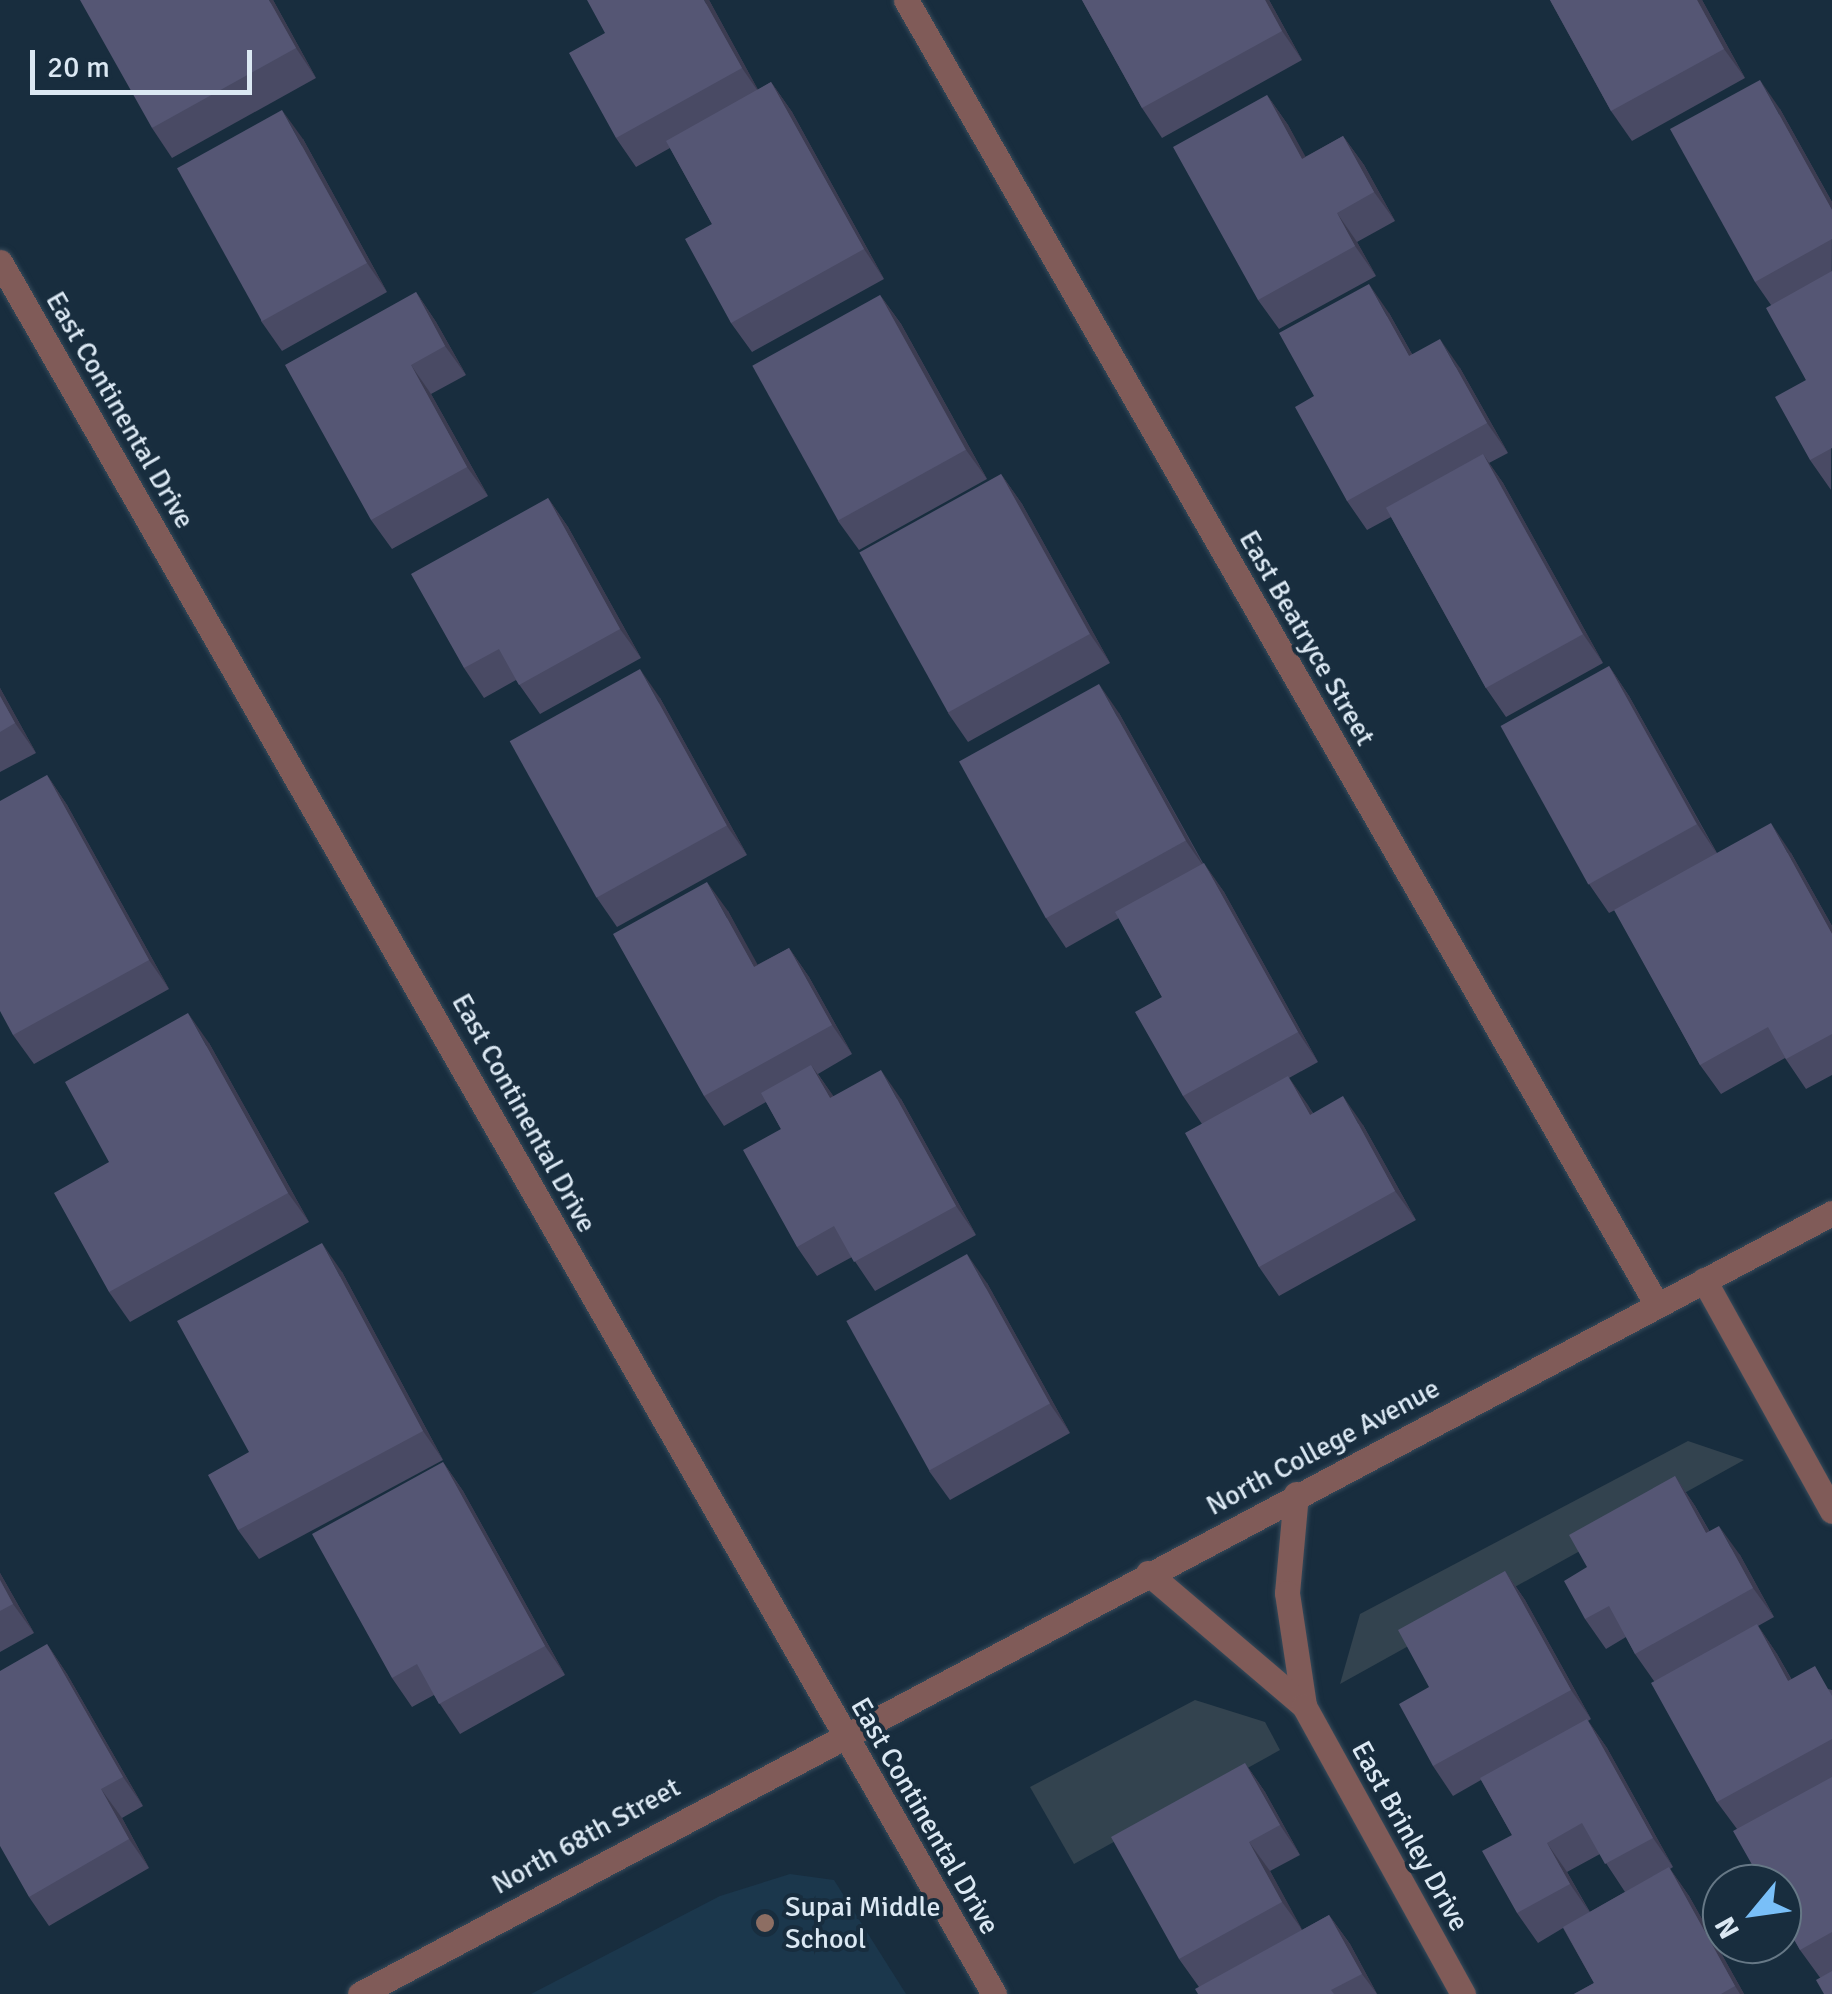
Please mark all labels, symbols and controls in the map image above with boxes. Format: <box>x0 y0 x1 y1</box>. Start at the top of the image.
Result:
scale bar <box>35 30 258 92</box>
text: 20 m <box>47 49 110 86</box>
street label: East Continental Drive <box>39 286 201 534</box>
street label: East Beatryce Street <box>1232 525 1382 751</box>
street label: East Continental Drive <box>444 988 604 1238</box>
street label: North College Avenue <box>1201 1371 1445 1523</box>
street label: East Continental Drive <box>844 1692 1006 1940</box>
street label: East Brinley Drive <box>1344 1735 1476 1937</box>
street label: North 68th Street <box>486 1770 686 1902</box>
north arrow <box>1702 1864 1802 1964</box>
place label: Supai Middle School <box>785 1890 941 1956</box>
text: N <box>1708 1911 1747 1944</box>
marker: Supai Middle School <box>754 1912 776 1934</box>

